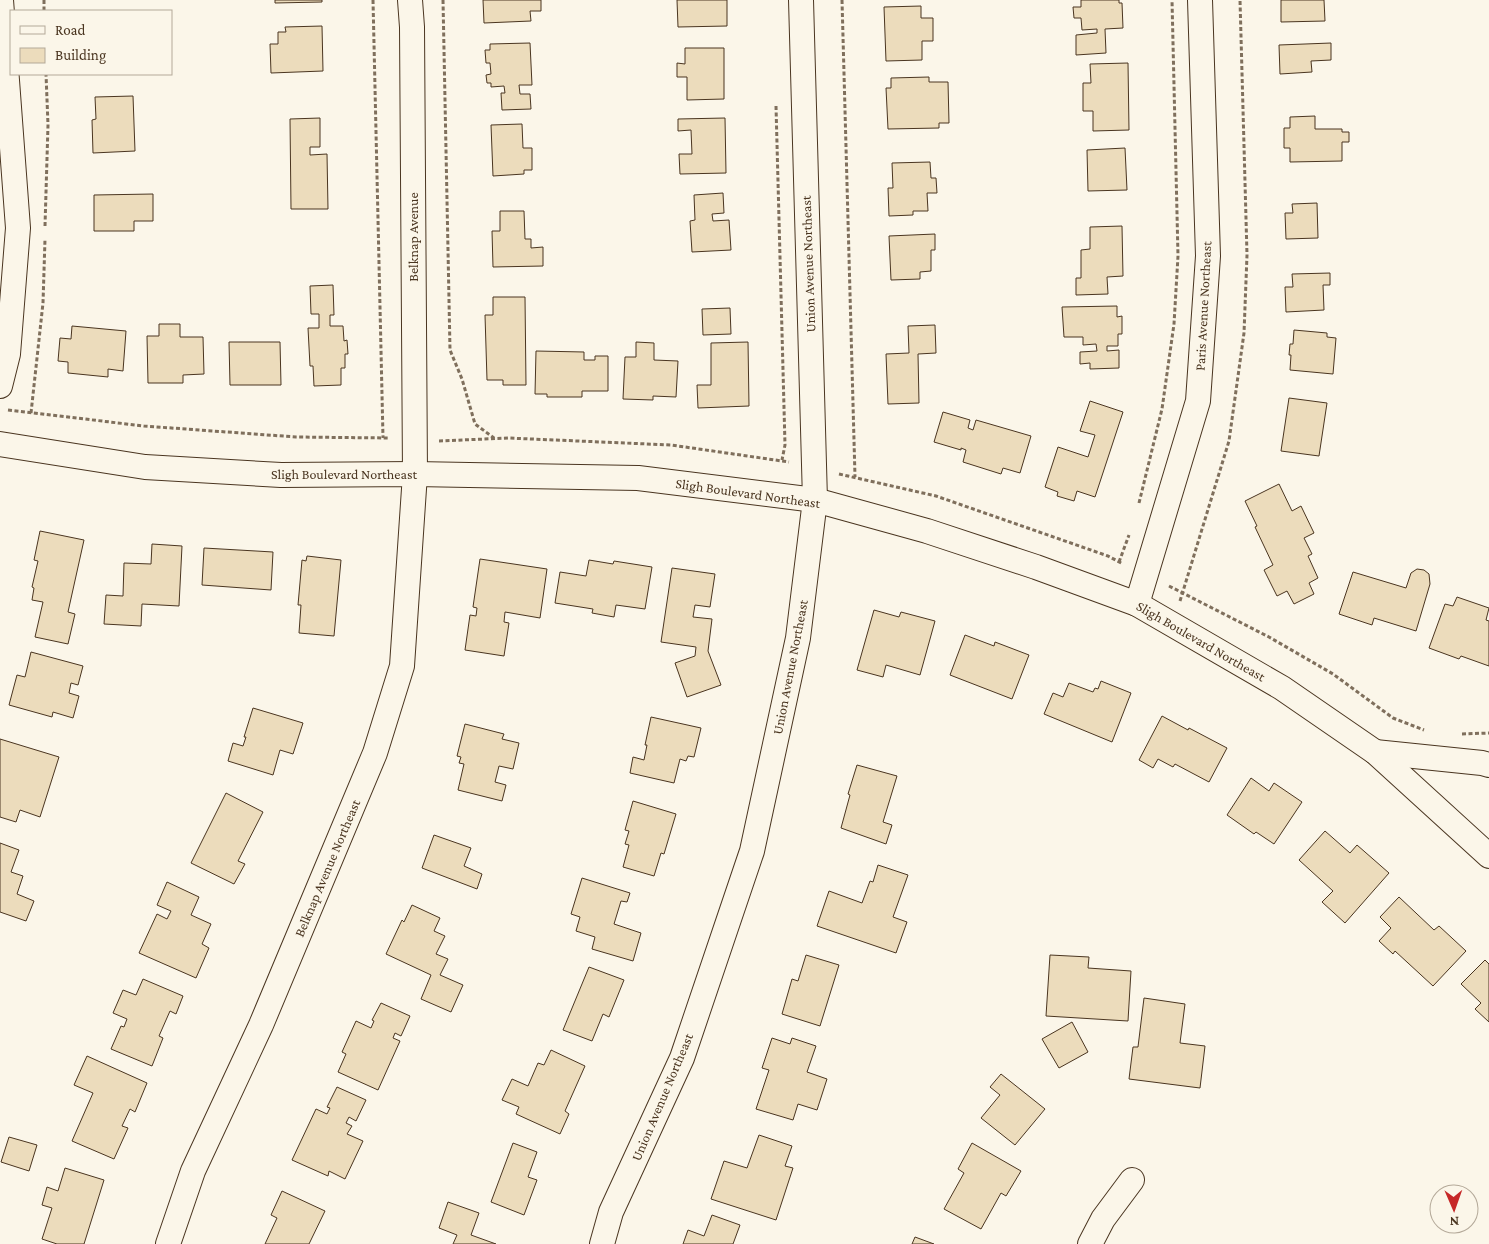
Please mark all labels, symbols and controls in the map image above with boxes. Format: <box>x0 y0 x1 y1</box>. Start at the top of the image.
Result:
legend <box>10 10 172 75</box>
text: Road <box>55 22 86 38</box>
text: Building <box>55 47 106 64</box>
street label: Belknap Avenue <box>405 192 421 282</box>
street label: Union Avenue Northeast <box>798 195 818 333</box>
street label: Paris Avenue Northeast <box>1192 240 1214 371</box>
street label: Sligh Boulevard Northeast <box>271 466 417 482</box>
street label: Sligh Boulevard Northeast <box>675 475 822 511</box>
street label: Union Avenue Northeast <box>769 598 811 736</box>
street label: Sligh Boulevard Northeast <box>1134 598 1269 685</box>
street label: Belknap Avenue Northeast <box>291 796 363 939</box>
street label: Union Avenue Northeast <box>628 1030 696 1163</box>
north arrow <box>1429 1184 1479 1234</box>
text: N <box>1449 1214 1460 1230</box>

